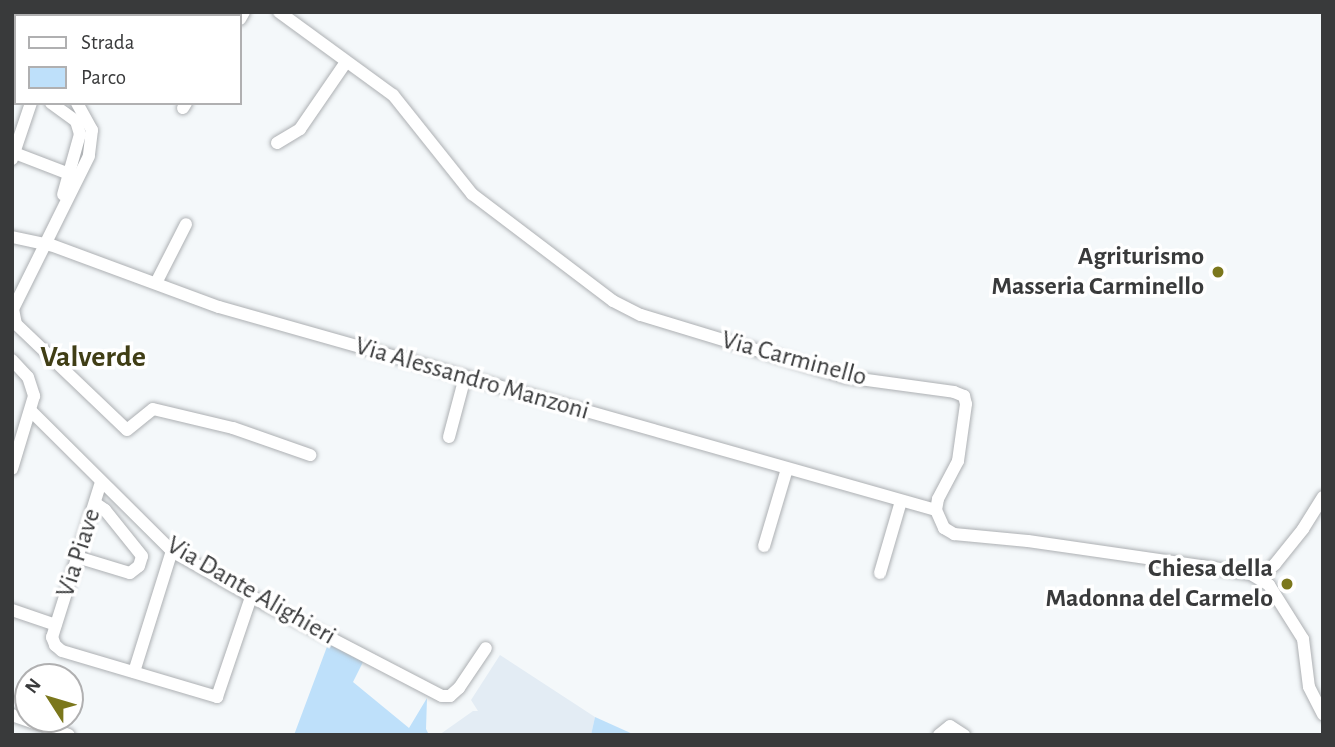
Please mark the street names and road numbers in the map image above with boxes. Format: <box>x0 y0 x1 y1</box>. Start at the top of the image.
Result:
street label: Via Carminello <box>718 325 870 393</box>
street label: Via Alessandro Manzoni <box>351 331 593 427</box>
street label: Via Piave <box>50 505 108 601</box>
street label: Via Dante Alighieri <box>161 530 341 652</box>

